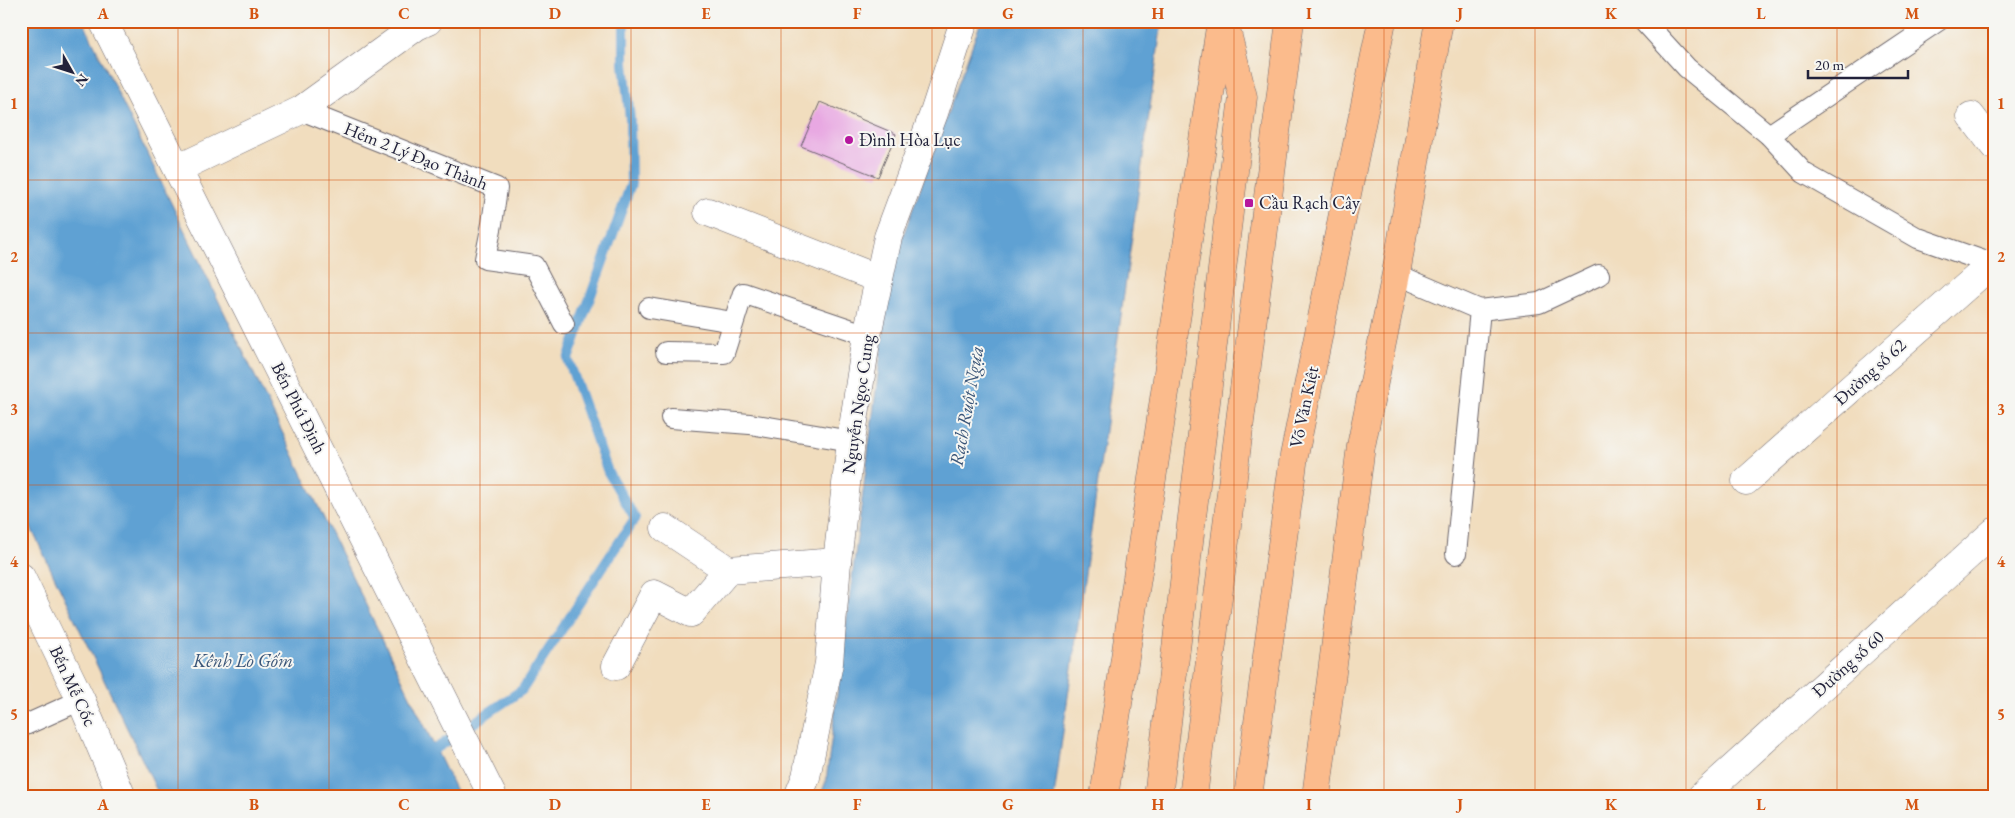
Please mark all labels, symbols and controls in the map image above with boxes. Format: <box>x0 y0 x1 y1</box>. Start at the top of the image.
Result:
text: A <box>96 3 109 24</box>
text: B <box>249 3 259 24</box>
text: C <box>398 3 410 24</box>
text: D <box>549 3 561 24</box>
text: E <box>701 3 711 24</box>
text: F <box>853 3 862 24</box>
text: G <box>1002 3 1014 24</box>
text: H <box>1152 3 1165 24</box>
text: I <box>1306 3 1312 24</box>
text: J <box>1455 3 1463 24</box>
text: K <box>1605 3 1618 24</box>
text: L <box>1756 3 1766 24</box>
text: M <box>1905 3 1920 24</box>
north arrow <box>48 48 98 98</box>
scale bar <box>1808 48 1908 80</box>
text: 20 m <box>1815 55 1844 74</box>
text: N <box>71 70 93 91</box>
text: 1 <box>10 93 18 114</box>
text: 1 <box>1997 93 2005 114</box>
street label: Hẻm 2 Lý Đạo Thành <box>341 116 491 195</box>
place label: Đình Hòa Lục <box>859 128 961 151</box>
marker: Đình Hòa Lục <box>843 134 855 146</box>
place label: Cầu Rạch Cây <box>1259 191 1360 214</box>
marker: Cầu Rạch Cây <box>1243 197 1255 209</box>
text: 2 <box>10 246 19 267</box>
text: 2 <box>1997 246 2006 267</box>
street label: Nguyễn Ngọc Cung <box>836 333 879 475</box>
street label: Đường số 62 <box>1829 333 1911 410</box>
water label: Rạch Ruột Ngựa <box>944 344 989 468</box>
street label: Bến Phú Định <box>267 358 332 457</box>
street label: Võ Văn Kiệt <box>1284 364 1323 450</box>
text: 3 <box>10 399 18 420</box>
text: 3 <box>1997 399 2005 420</box>
text: 4 <box>10 551 19 572</box>
text: 4 <box>1997 551 2006 572</box>
street label: Đường số 60 <box>1807 625 1889 702</box>
street label: Bến Mễ Cốc <box>45 642 102 730</box>
water label: Kênh Lò Gốm <box>192 648 293 673</box>
text: 5 <box>10 704 18 725</box>
text: 5 <box>1997 704 2005 725</box>
text: A <box>96 794 109 815</box>
text: B <box>249 794 259 815</box>
text: C <box>398 794 410 815</box>
text: D <box>549 794 561 815</box>
text: E <box>701 794 711 815</box>
text: F <box>853 794 862 815</box>
text: G <box>1002 794 1014 815</box>
text: H <box>1152 794 1165 815</box>
text: I <box>1306 794 1312 815</box>
text: J <box>1455 794 1463 815</box>
text: K <box>1605 794 1618 815</box>
text: L <box>1756 794 1766 815</box>
text: M <box>1905 794 1920 815</box>

